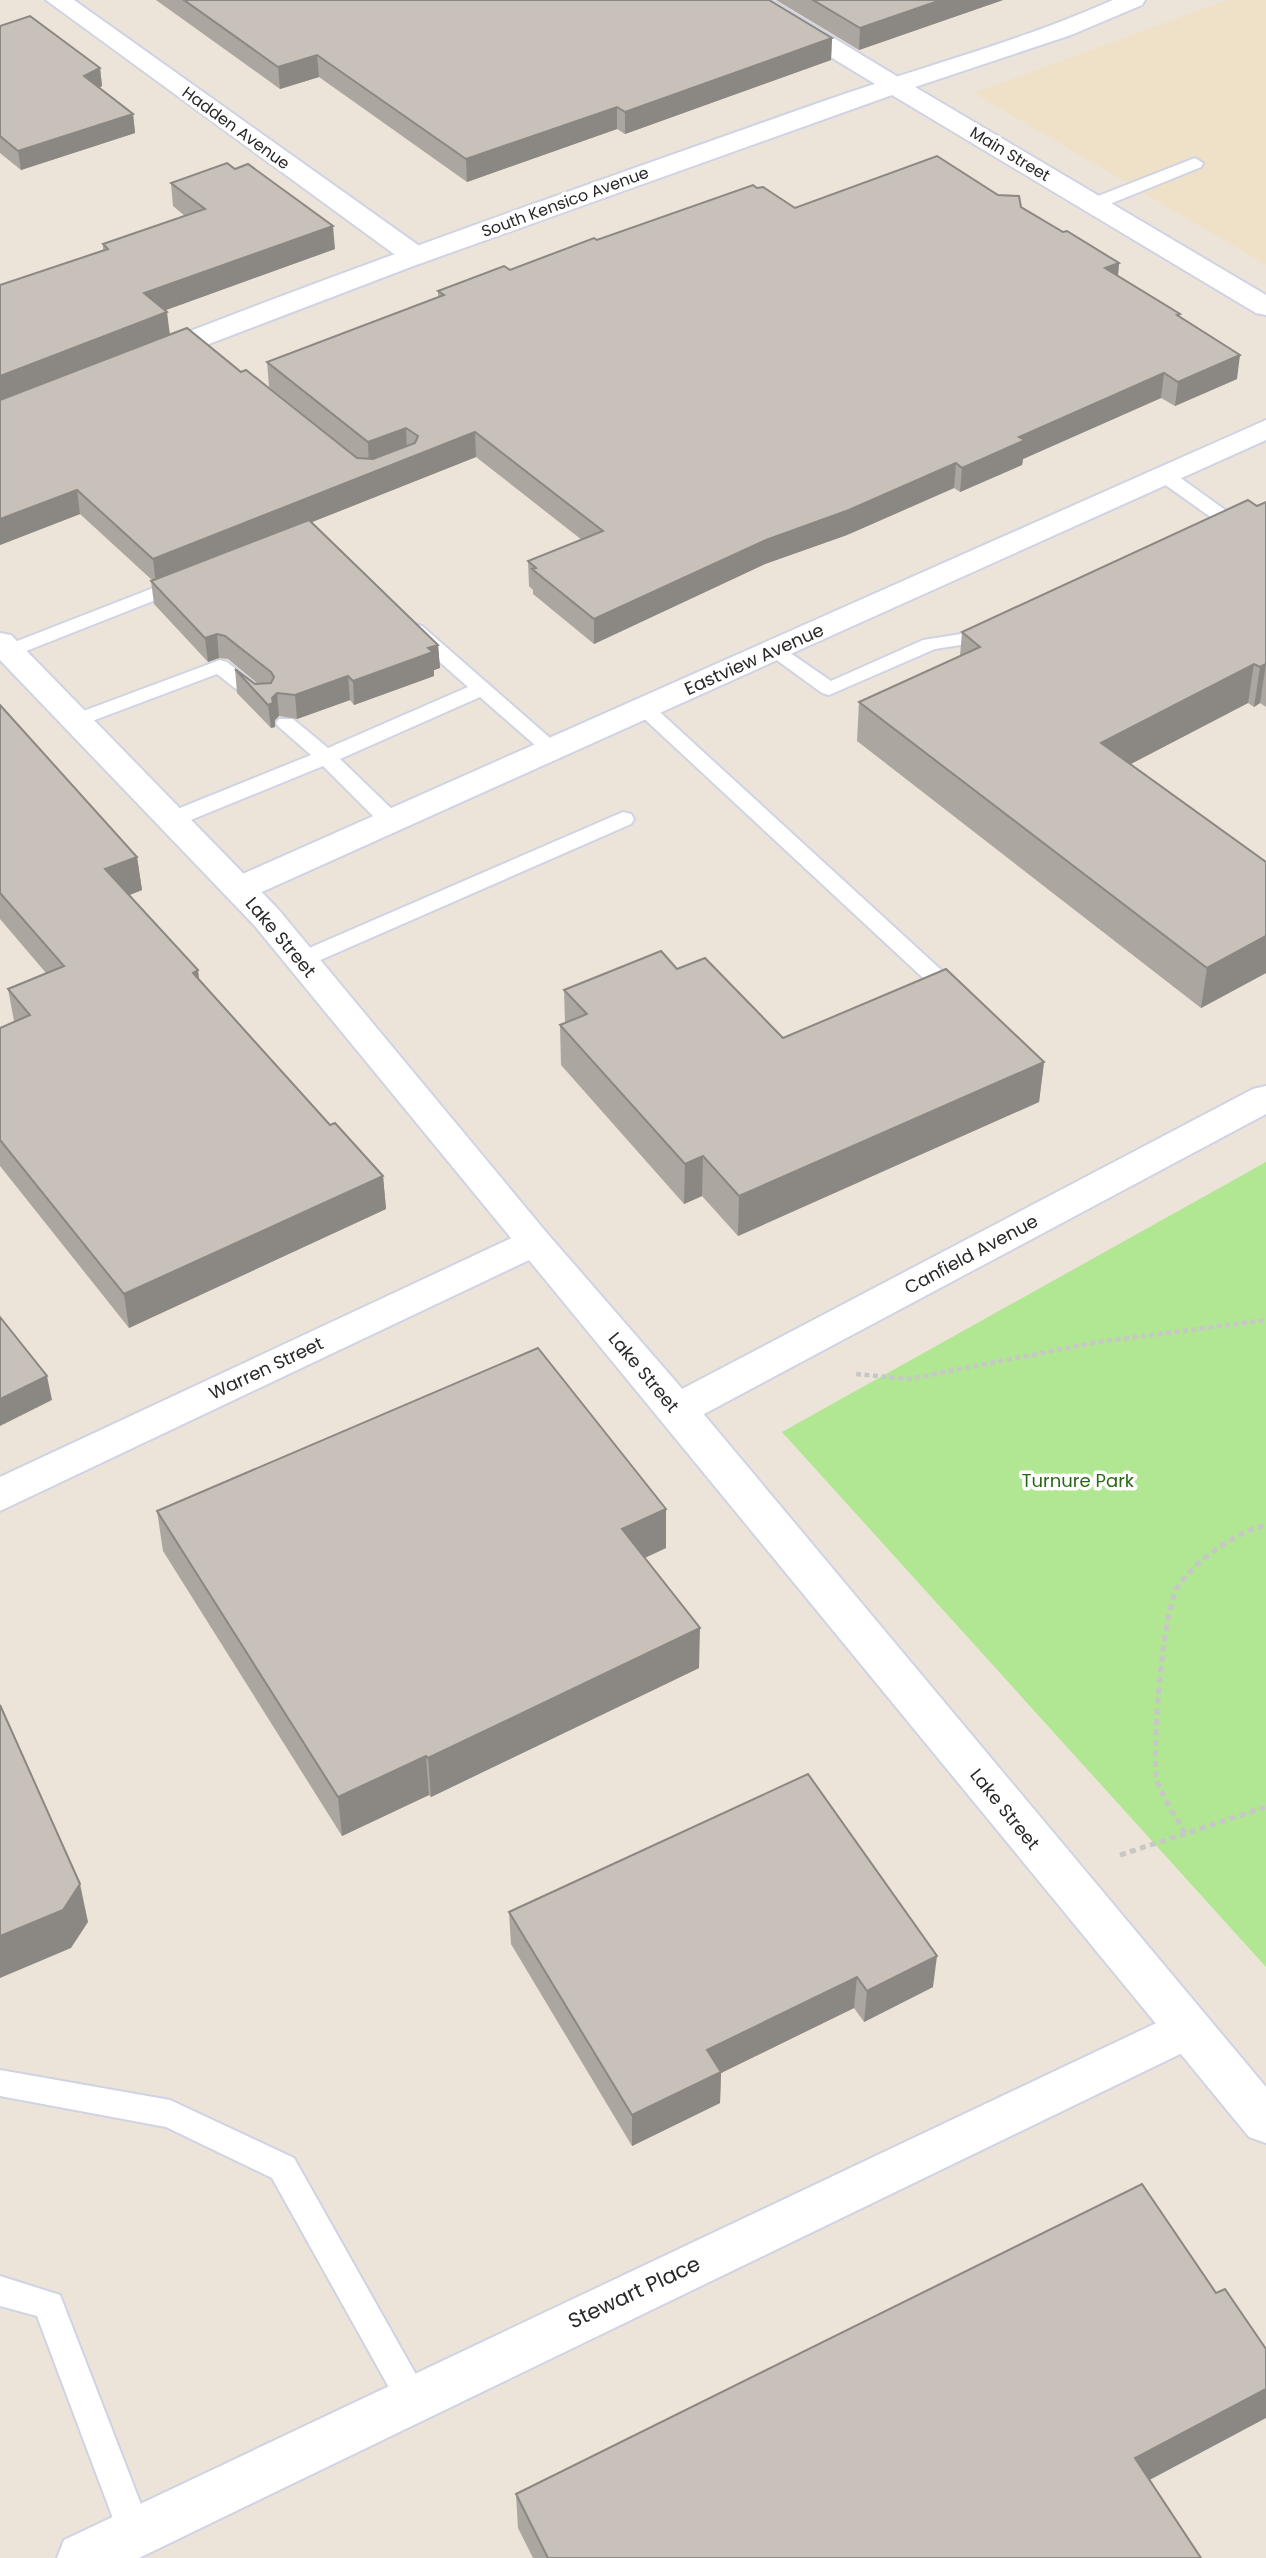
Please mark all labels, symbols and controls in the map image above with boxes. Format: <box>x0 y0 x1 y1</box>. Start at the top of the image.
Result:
street label: Hadden Avenue <box>177 81 295 175</box>
street label: Main Street <box>966 121 1055 187</box>
street label: South Kensico Avenue <box>478 161 652 243</box>
street label: Eastview Avenue <box>680 617 828 701</box>
street label: Lake Street <box>240 891 322 983</box>
street label: Canfield Avenue <box>900 1208 1042 1300</box>
street label: Lake Street <box>603 1326 685 1418</box>
street label: Warren Street <box>205 1331 327 1405</box>
park label: Turnure Park <box>1022 1468 1135 1493</box>
street label: Lake Street <box>964 1763 1046 1855</box>
street label: Stewart Place <box>563 2249 705 2335</box>

